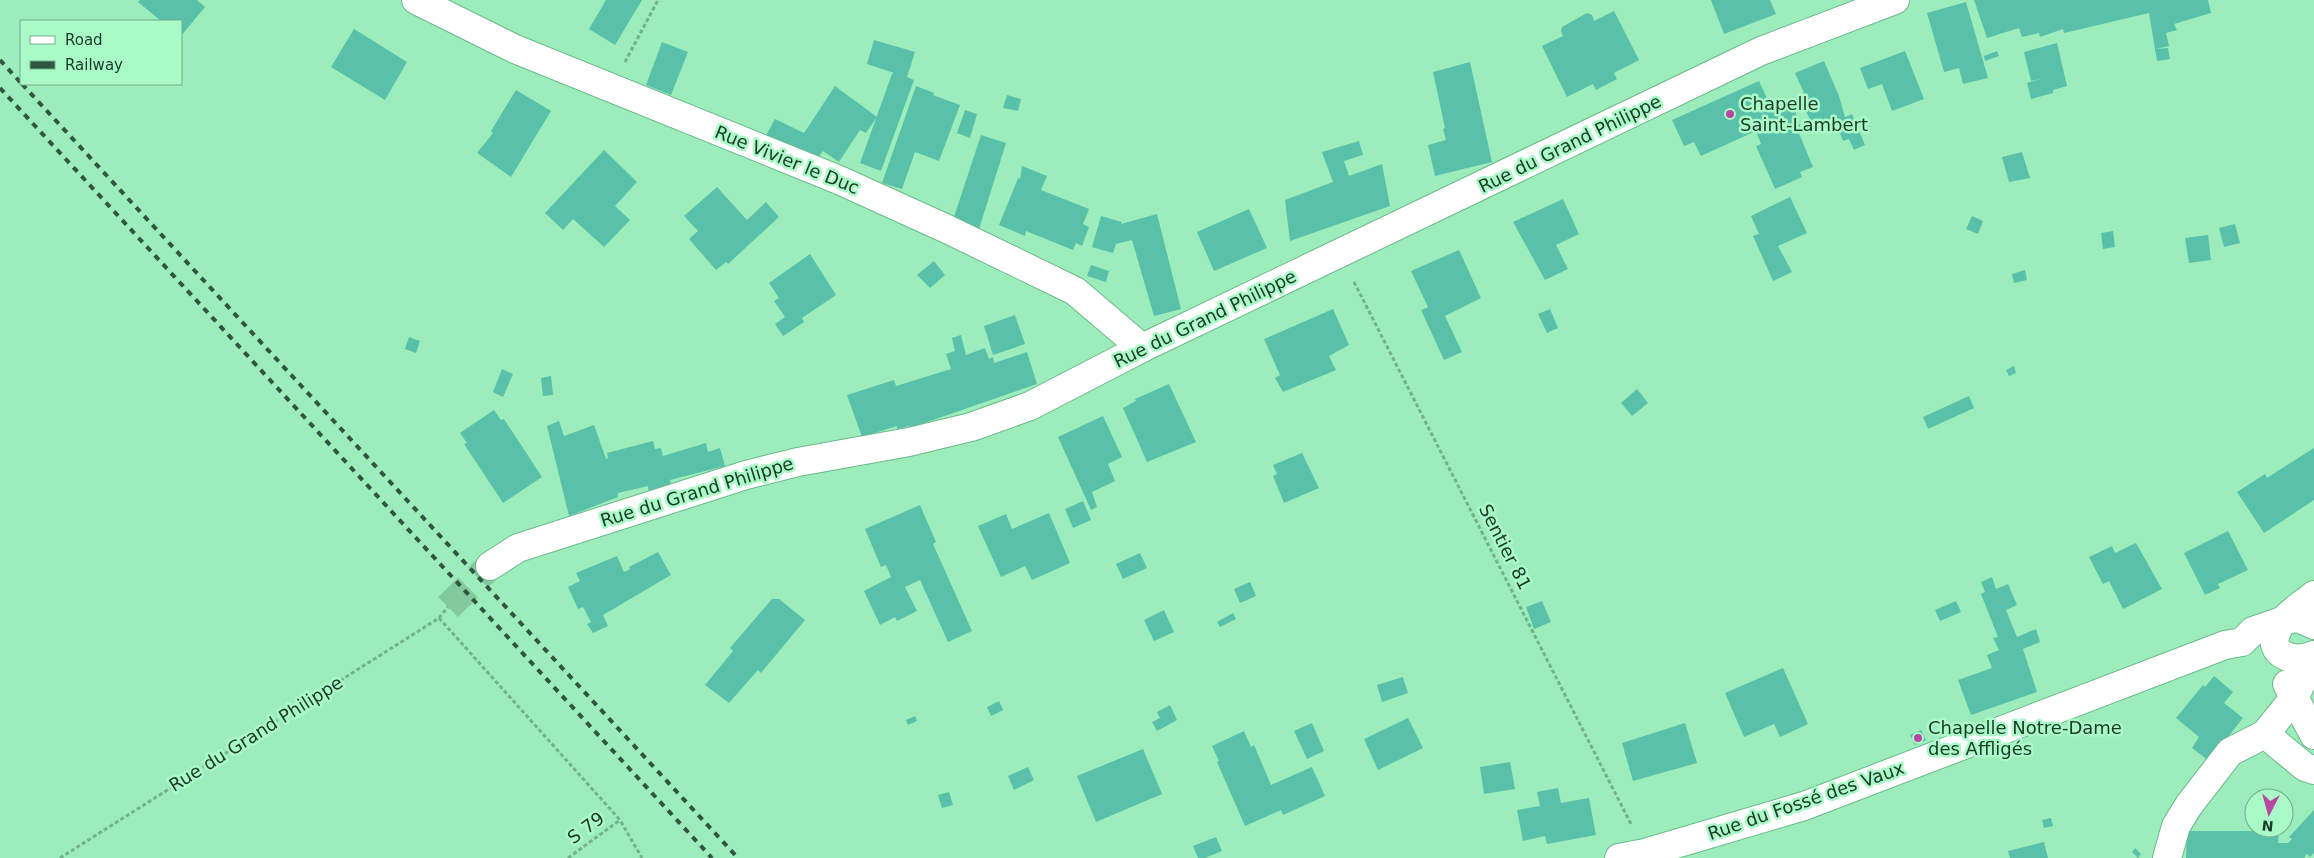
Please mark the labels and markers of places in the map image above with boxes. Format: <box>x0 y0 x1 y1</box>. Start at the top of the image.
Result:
place label: Chapelle Saint-Lambert <box>1740 93 1868 135</box>
marker: Chapelle Saint-Lambert <box>1724 108 1736 120</box>
place label: Chapelle Notre-Dame des Affligés <box>1928 717 2122 759</box>
marker: Chapelle Notre-Dame des Affligés <box>1912 732 1924 744</box>

